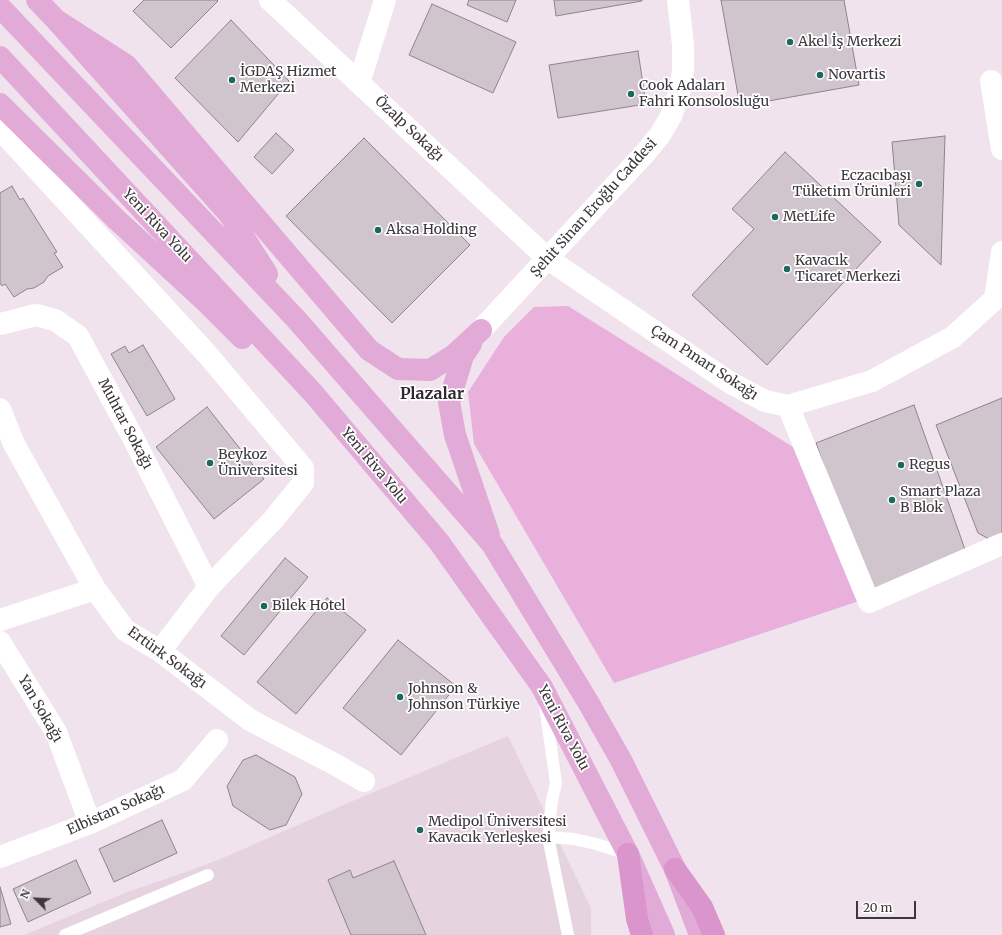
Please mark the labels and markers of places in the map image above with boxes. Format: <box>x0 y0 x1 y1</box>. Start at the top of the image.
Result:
place label: Akel İş Merkezi <box>798 34 902 50</box>
marker: Akel İş Merkezi <box>785 37 795 47</box>
place label: İGDAŞ Hizmet Merkezi <box>240 64 337 96</box>
place label: Novartis <box>828 67 886 83</box>
marker: Novartis <box>815 70 825 80</box>
marker: İGDAŞ Hizmet Merkezi <box>227 75 237 85</box>
place label: Cook Adaları Fahri Konsolosluğu <box>639 78 769 110</box>
marker: Cook Adaları Fahri Konsolosluğu <box>626 89 636 99</box>
place label: Eczacıbaşı Tüketim Ürünleri <box>793 168 911 200</box>
marker: Eczacıbaşı Tüketim Ürünleri <box>914 179 924 189</box>
place label: MetLife <box>783 209 835 225</box>
marker: MetLife <box>770 212 780 222</box>
place label: Aksa Holding <box>386 222 477 238</box>
marker: Aksa Holding <box>373 225 383 235</box>
place label: Kavacık Ticaret Merkezi <box>795 253 901 286</box>
marker: Kavacık Ticaret Merkezi <box>782 264 792 274</box>
place label: Beykoz Üniversitesi <box>218 447 298 480</box>
place label: Regus <box>909 457 950 473</box>
marker: Beykoz Üniversitesi <box>205 458 215 468</box>
marker: Regus <box>896 460 906 470</box>
place label: Smart Plaza B Blok <box>900 484 981 516</box>
marker: Smart Plaza B Blok <box>887 495 897 505</box>
place label: Bilek Hotel <box>272 598 346 614</box>
marker: Bilek Hotel <box>259 601 269 611</box>
place label: Johnson & Johnson Türkiye <box>408 681 520 714</box>
marker: Johnson & Johnson Türkiye <box>395 692 405 702</box>
place label: Medipol Üniversitesi Kavacık Yerleşkesi <box>428 814 567 846</box>
marker: Medipol Üniversitesi Kavacık Yerleşkesi <box>415 825 425 835</box>

